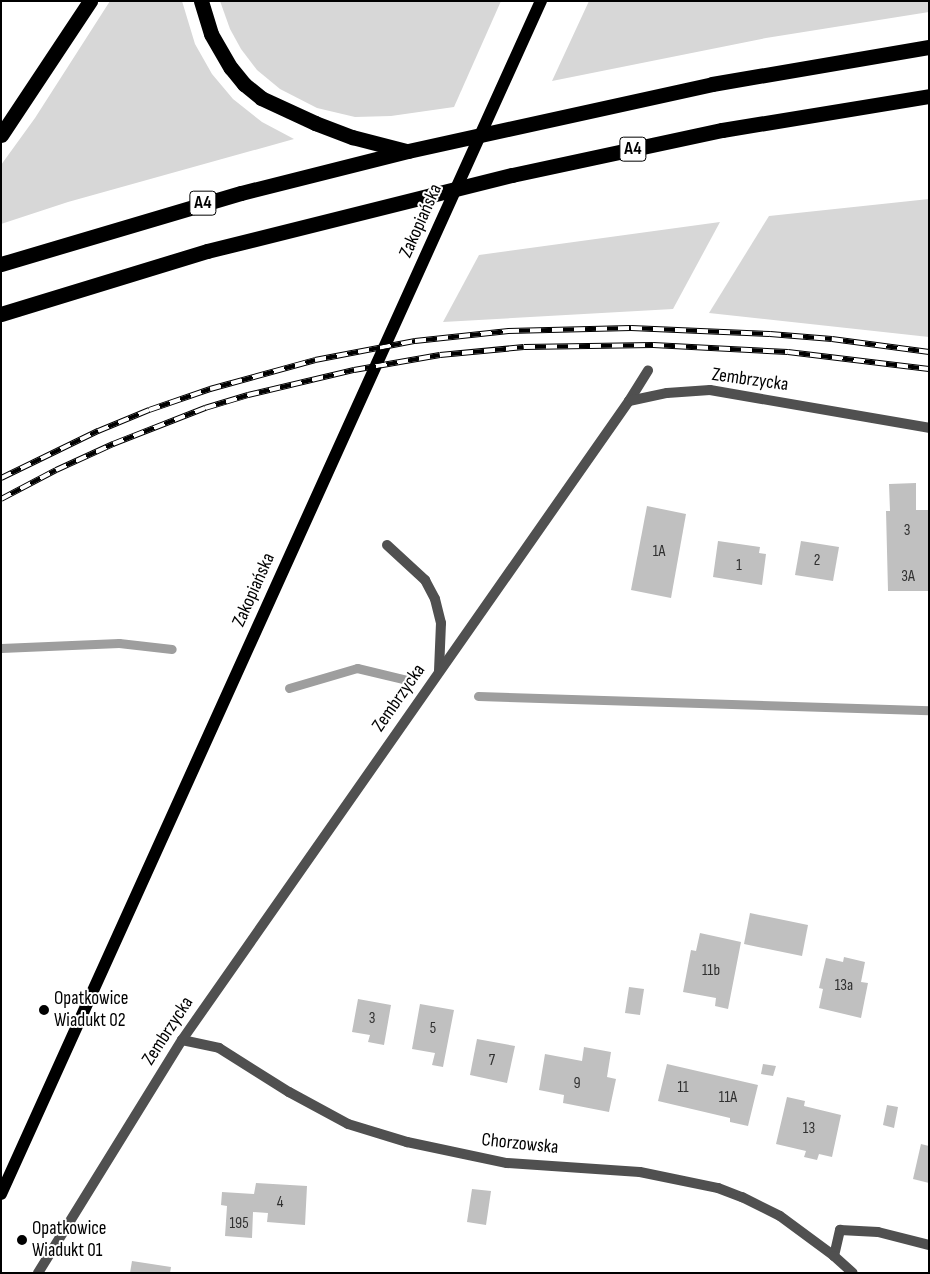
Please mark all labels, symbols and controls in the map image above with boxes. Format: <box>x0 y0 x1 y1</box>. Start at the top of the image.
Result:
road number: A4 <box>619 134 647 164</box>
street label: Zakopiańska <box>395 181 447 261</box>
road number: A4 <box>189 188 217 218</box>
street label: Zembrzycka <box>710 363 790 397</box>
house number: 3 <box>904 521 910 541</box>
house number: 1A <box>653 542 665 562</box>
street label: Zakopiańska <box>228 550 280 630</box>
house number: 2 <box>814 551 820 571</box>
house number: 1 <box>736 556 742 576</box>
house number: 3A <box>901 567 915 587</box>
street label: Zembrzycka <box>368 660 430 736</box>
house number: 11b <box>702 961 720 981</box>
house number: 13a <box>835 976 853 996</box>
place label: Opatkowice Wiadukt 02 <box>54 988 128 1032</box>
street label: Zembrzycka <box>137 993 199 1069</box>
marker: Opatkowice Wiadukt 02 <box>38 1004 50 1016</box>
house number: 3 <box>369 1009 375 1029</box>
house number: 5 <box>430 1019 436 1039</box>
house number: 7 <box>489 1051 495 1071</box>
house number: 9 <box>573 1074 581 1094</box>
house number: 11 <box>677 1078 689 1098</box>
house number: 11A <box>719 1088 737 1108</box>
house number: 13 <box>803 1119 815 1139</box>
street label: Chorzowska <box>480 1129 560 1159</box>
house number: 4 <box>277 1193 283 1213</box>
house number: 195 <box>229 1214 249 1234</box>
place label: Opatkowice Wiadukt 01 <box>32 1218 106 1262</box>
marker: Opatkowice Wiadukt 01 <box>16 1234 28 1246</box>

